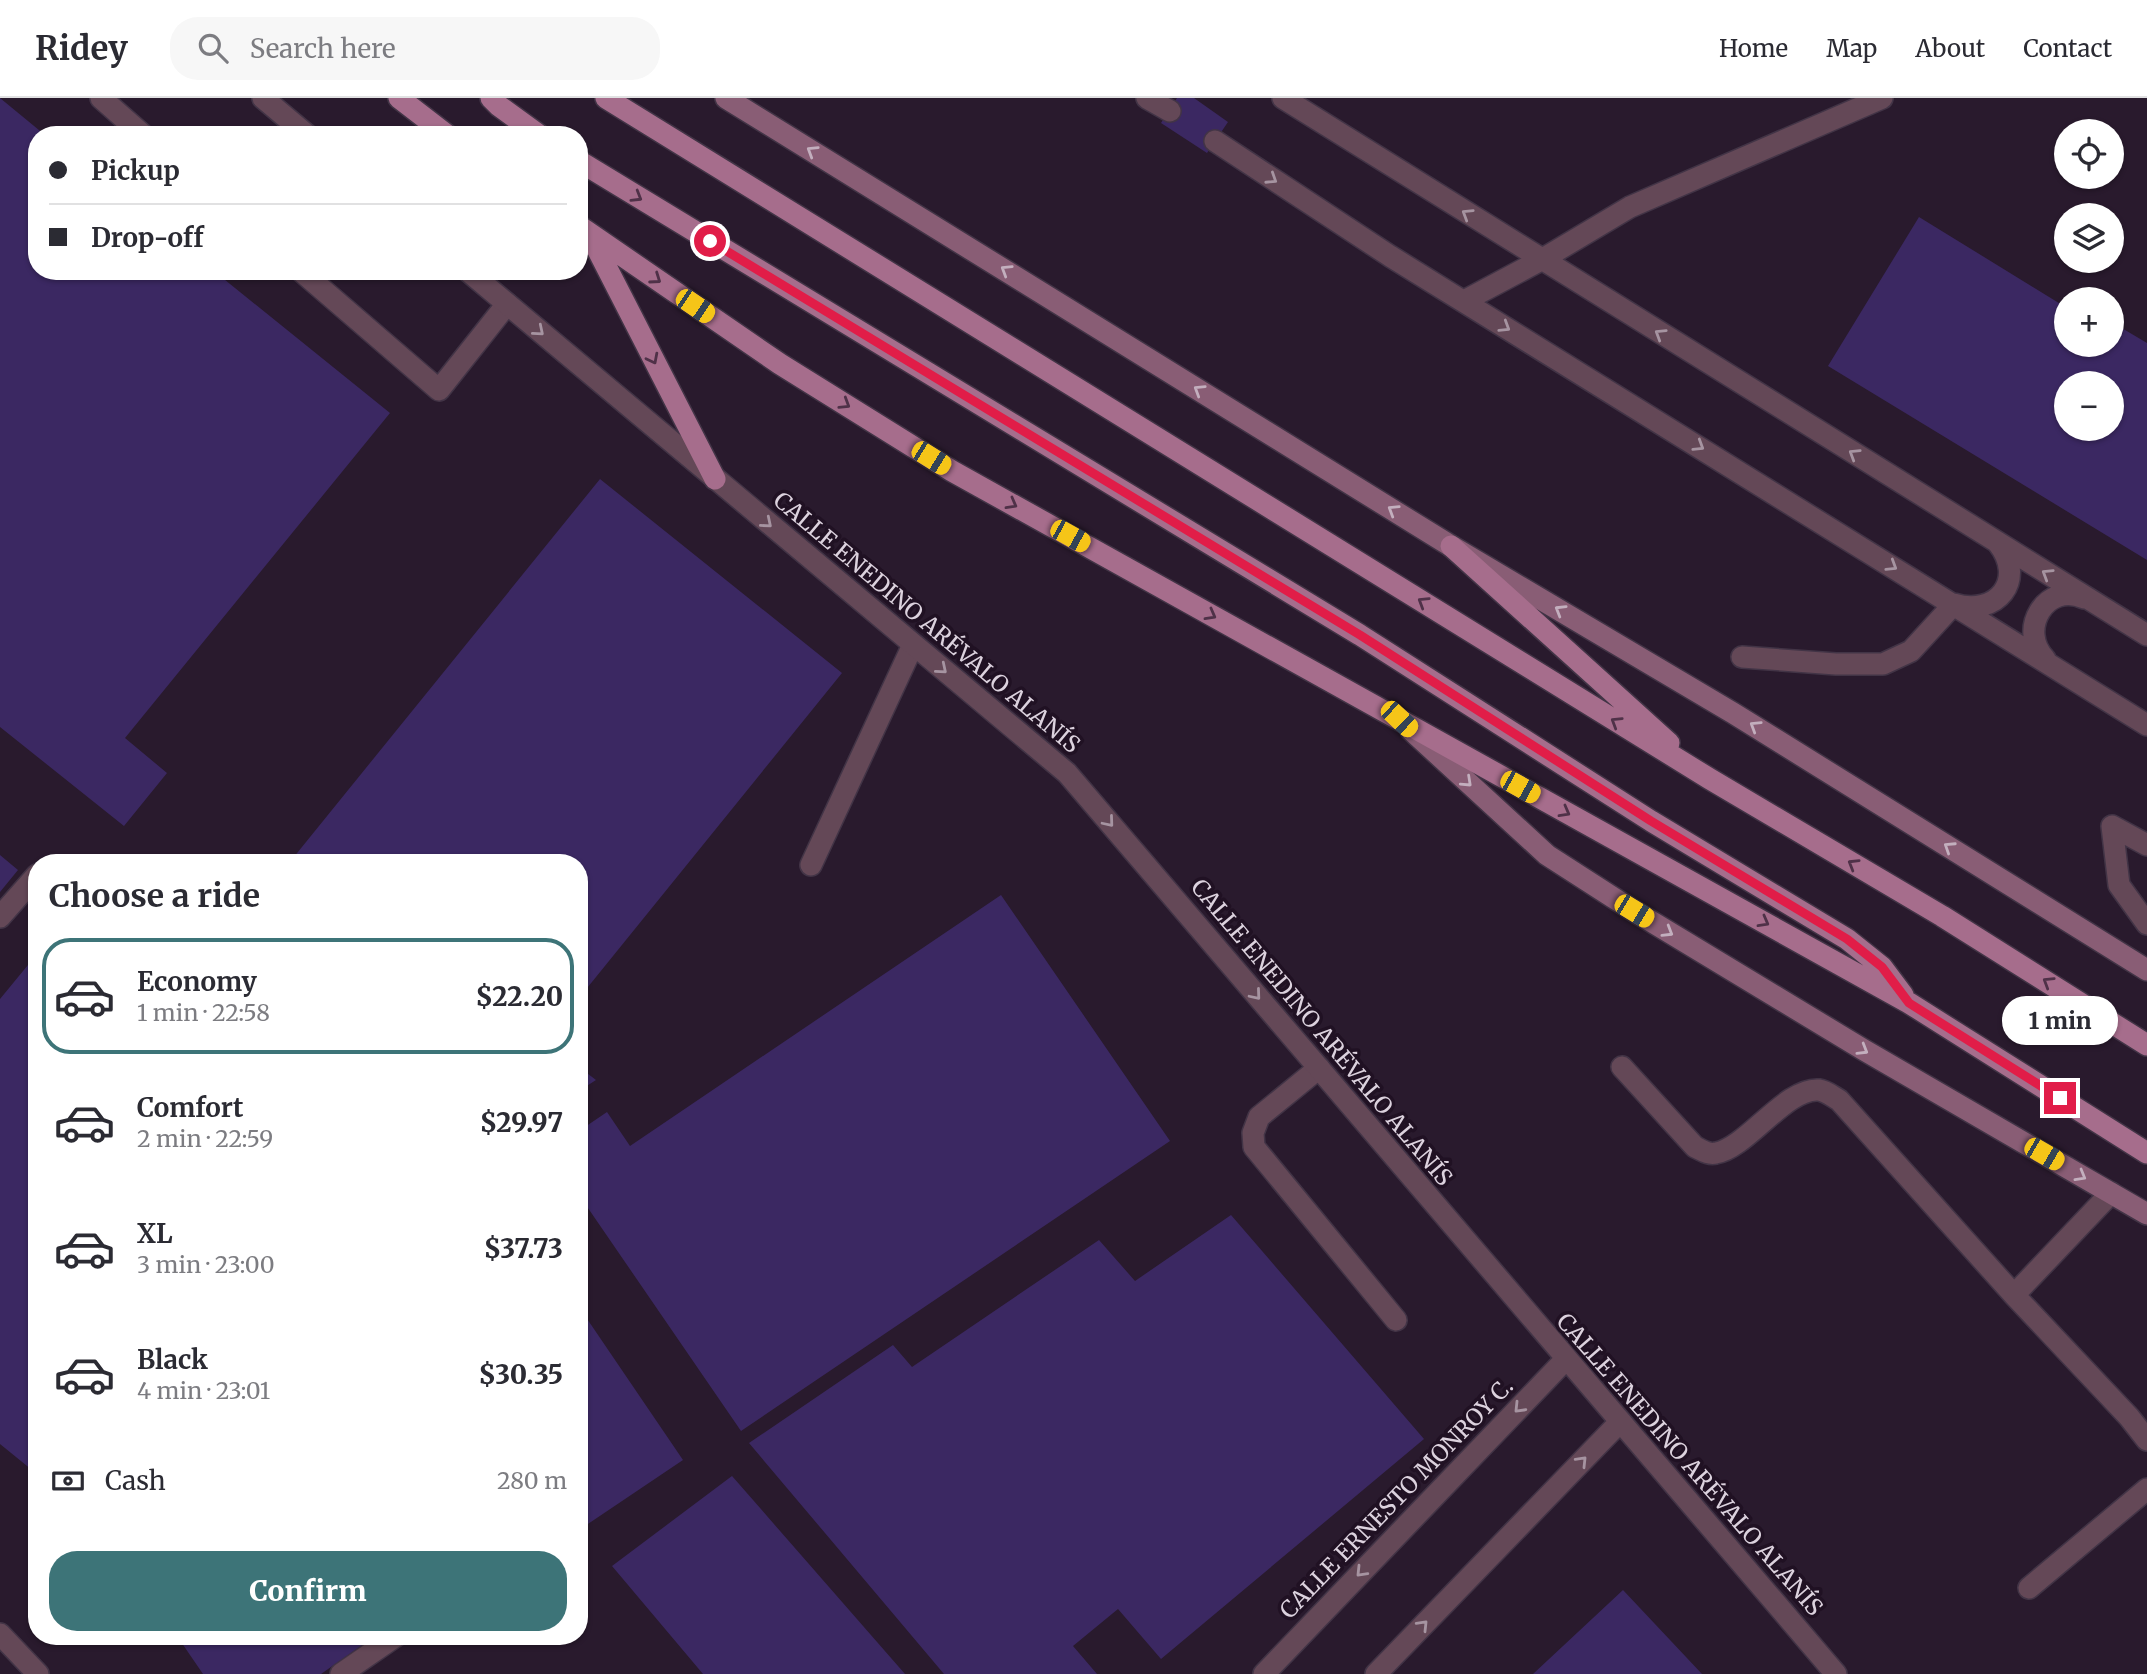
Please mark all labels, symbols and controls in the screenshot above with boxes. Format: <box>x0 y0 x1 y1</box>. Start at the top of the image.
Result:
search box <box>170 17 660 80</box>
text: Ridey <box>35 28 128 69</box>
icon: search <box>194 29 232 67</box>
text: Search here <box>250 32 396 65</box>
text: Home <box>1719 33 1788 64</box>
text: Map <box>1826 33 1877 64</box>
text: About <box>1915 33 1985 64</box>
text: Contact <box>2023 33 2112 64</box>
map controls <box>2054 119 2124 441</box>
button: locate <box>2054 119 2124 189</box>
one-way arrow <box>807 147 820 160</box>
text: Pickup <box>91 154 180 187</box>
one-way arrow <box>1264 170 1277 183</box>
one-way arrow <box>630 188 643 201</box>
button: layers <box>2054 203 2124 273</box>
one-way arrow <box>1461 210 1474 223</box>
text: Drop-off <box>91 221 204 254</box>
route start <box>694 225 726 257</box>
one-way arrow <box>1000 266 1013 279</box>
one-way arrow <box>648 270 661 283</box>
car <box>672 286 719 326</box>
button: + <box>2054 287 2124 357</box>
one-way arrow <box>1498 318 1511 331</box>
one-way arrow <box>531 323 544 335</box>
one-way arrow <box>1655 329 1668 342</box>
one-way arrow <box>645 352 659 364</box>
button: − <box>2054 371 2124 441</box>
one-way arrow <box>1194 385 1207 398</box>
one-way arrow <box>837 396 850 409</box>
car <box>908 438 955 478</box>
one-way arrow <box>1691 438 1704 451</box>
one-way arrow <box>1848 449 1861 462</box>
street label: CALLE ENEDINO ARÉVALO ALANÍS <box>768 485 1086 759</box>
one-way arrow <box>1004 496 1017 509</box>
one-way arrow <box>1387 505 1400 518</box>
one-way arrow <box>759 515 772 527</box>
car <box>1047 517 1094 555</box>
one-way arrow <box>1885 558 1898 571</box>
one-way arrow <box>2042 569 2055 582</box>
one-way arrow <box>1417 598 1430 611</box>
one-way arrow <box>1554 605 1567 618</box>
one-way arrow <box>1203 607 1216 620</box>
one-way arrow <box>933 661 946 673</box>
car <box>1377 697 1422 741</box>
one-way arrow <box>1611 717 1624 730</box>
one-way arrow <box>1750 722 1763 735</box>
car <box>1497 768 1544 806</box>
one-way arrow <box>1459 774 1472 786</box>
one-way arrow <box>1558 804 1571 817</box>
one-way arrow <box>1101 814 1113 827</box>
one-way arrow <box>1943 842 1956 855</box>
one-way arrow <box>1848 859 1861 872</box>
street label: CALLE ENEDINO ARÉVALO ALANÍS <box>1185 873 1459 1191</box>
text: Choose a ride <box>49 876 260 916</box>
car <box>1611 891 1658 931</box>
one-way arrow <box>1757 914 1770 927</box>
one-way arrow <box>1661 924 1674 937</box>
icon: car <box>53 965 116 1028</box>
text: Economy <box>137 965 257 998</box>
one-way arrow <box>2042 978 2055 991</box>
text: $22.20 <box>475 980 563 1013</box>
one-way arrow <box>1248 987 1260 1000</box>
callout: 1 min <box>2002 996 2118 1046</box>
text: 1 min · 22:58 <box>137 998 270 1027</box>
text: 1 min <box>2028 1006 2092 1035</box>
one-way arrow <box>1855 1041 1868 1054</box>
route end <box>2044 1082 2076 1114</box>
icon: car <box>53 1091 116 1154</box>
text: Comfort <box>137 1091 243 1124</box>
text: $29.97 <box>480 1106 563 1139</box>
text: 2 min · 22:59 <box>137 1124 273 1153</box>
car <box>2021 1134 2068 1174</box>
one-way arrow <box>2074 1168 2086 1181</box>
icon: car <box>53 1217 116 1280</box>
text: XL <box>137 1217 173 1250</box>
text: $37.73 <box>484 1232 563 1265</box>
text: 3 min · 23:00 <box>137 1250 275 1279</box>
street label: CALLE ENEDINO ARÉVALO ALANÍS <box>1551 1307 1829 1621</box>
icon: car <box>53 1343 116 1406</box>
text: Black <box>137 1343 208 1376</box>
text: $30.35 <box>479 1358 563 1391</box>
street label: CALLE ERNESTO MONROY C. <box>1273 1372 1519 1624</box>
text: 4 min · 23:01 <box>137 1376 270 1405</box>
one-way arrow <box>1514 1400 1527 1413</box>
one-way arrow <box>1573 1457 1586 1470</box>
icon: cash <box>49 1462 87 1500</box>
text: Cash <box>105 1464 166 1497</box>
text: 280 m <box>497 1466 567 1495</box>
button: Confirm <box>49 1551 567 1631</box>
one-way arrow <box>1357 1564 1370 1577</box>
one-way arrow <box>1415 1620 1428 1633</box>

